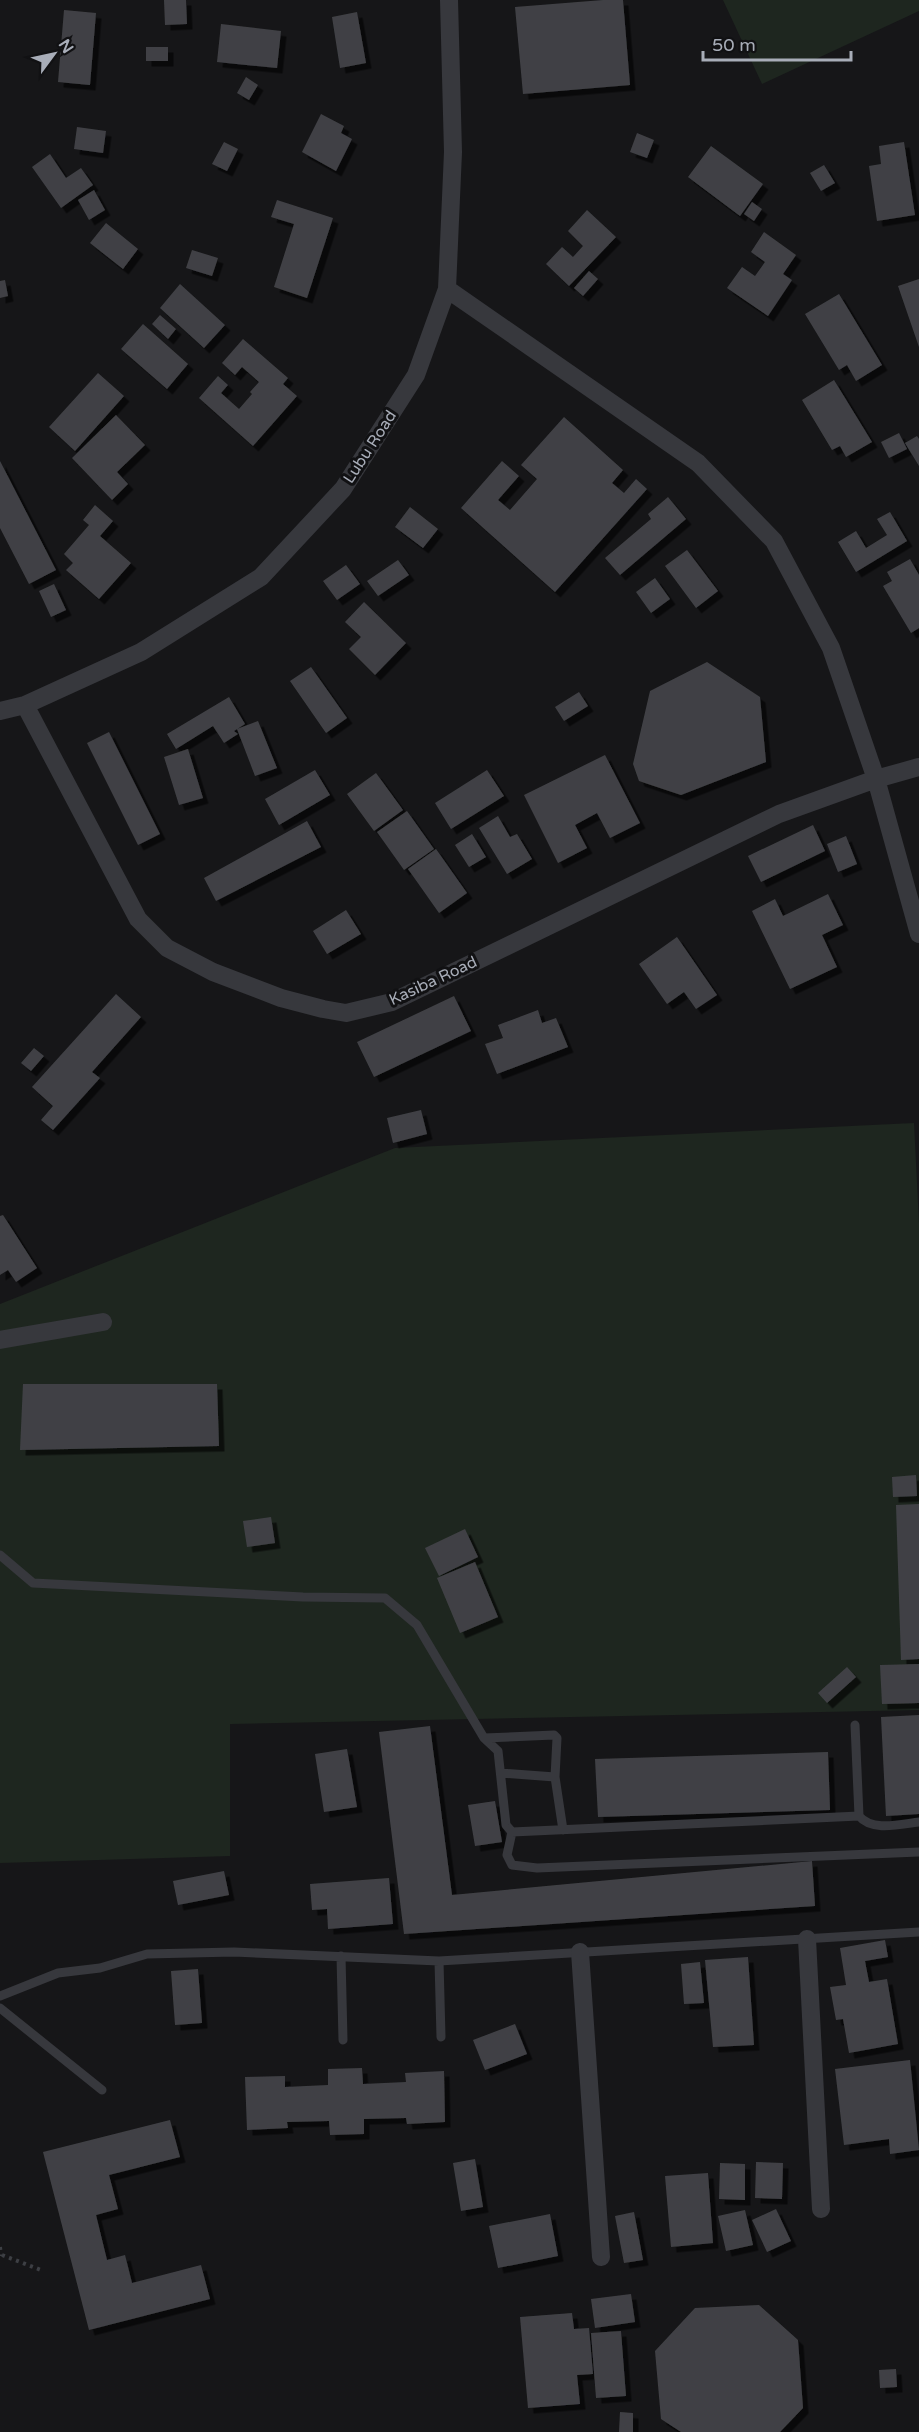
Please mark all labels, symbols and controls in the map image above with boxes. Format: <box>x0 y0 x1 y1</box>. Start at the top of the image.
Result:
north arrow <box>24 24 84 84</box>
scale bar <box>703 24 852 62</box>
text: 50 m <box>712 34 756 56</box>
text: N <box>54 36 78 57</box>
street label: Lubu Road <box>339 407 401 487</box>
street label: Kasiba Road <box>386 952 480 1010</box>

